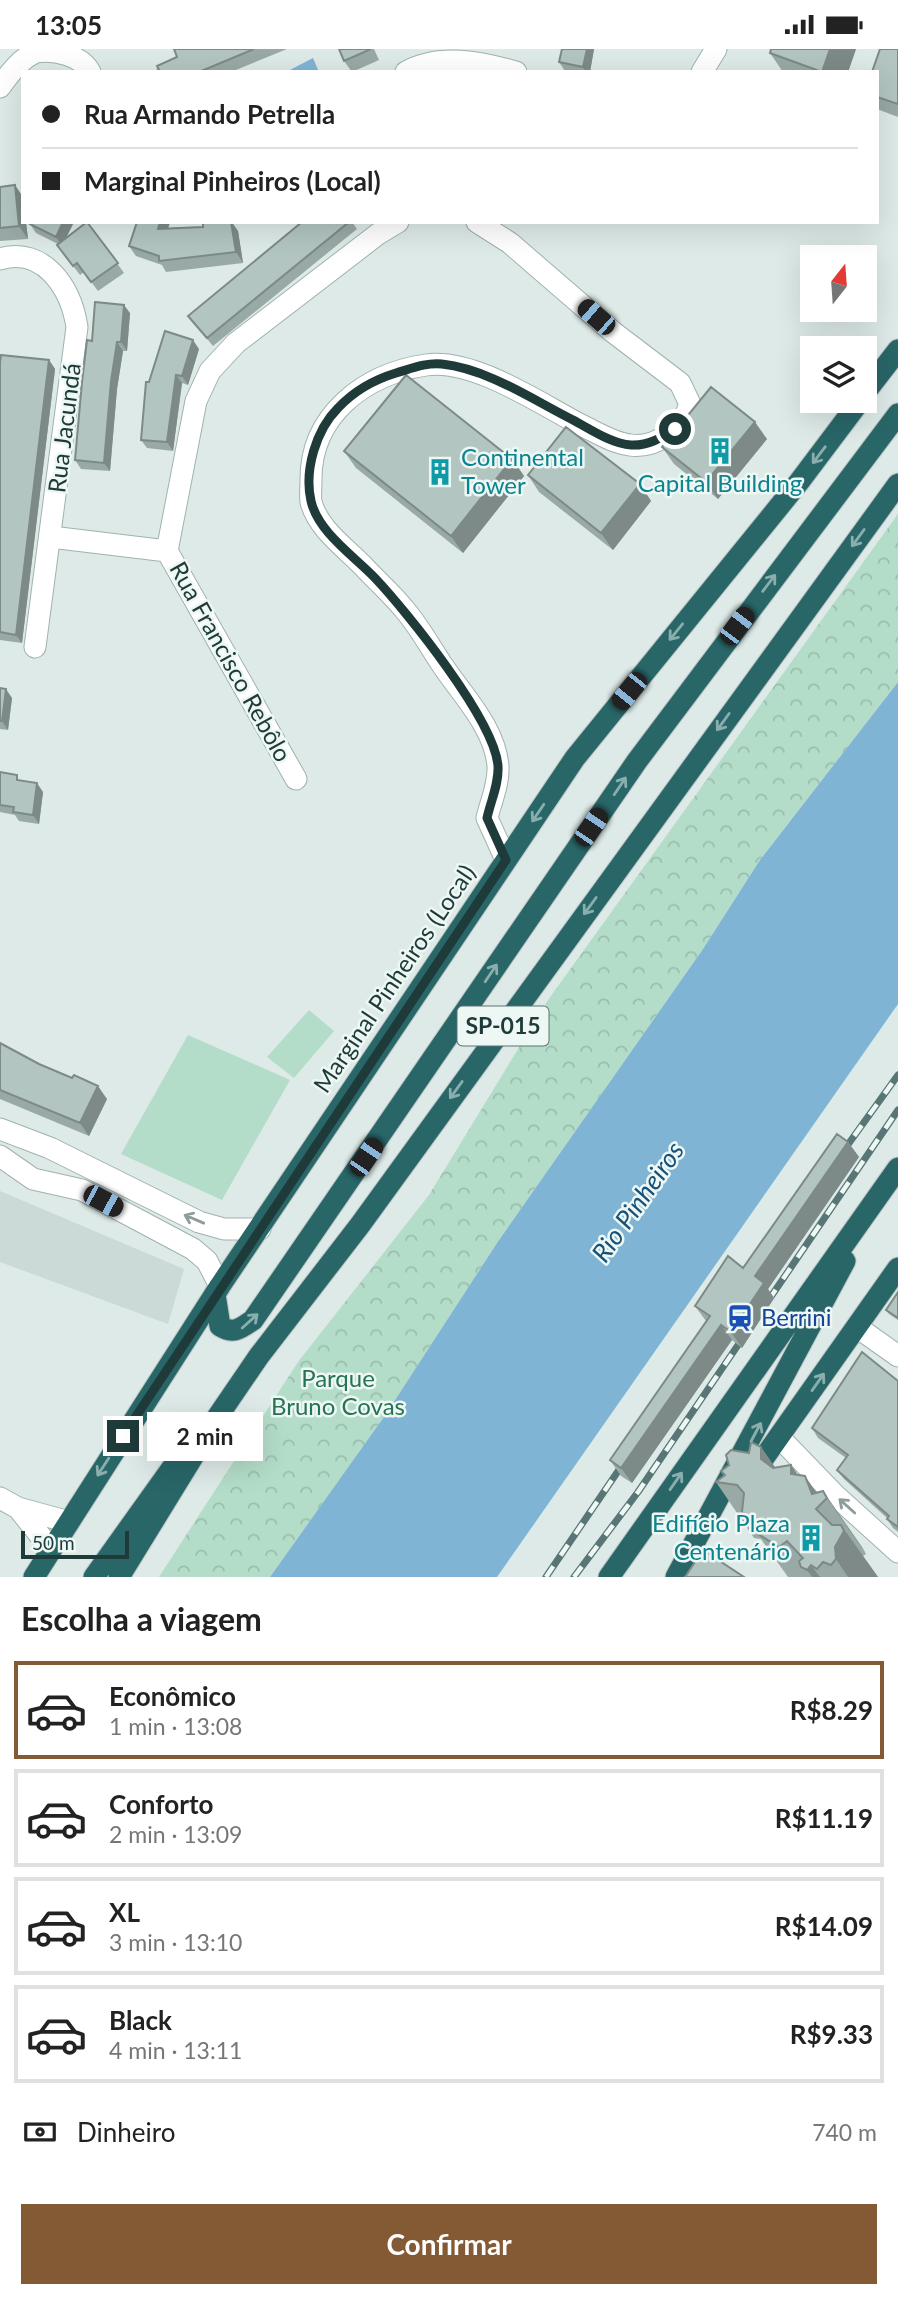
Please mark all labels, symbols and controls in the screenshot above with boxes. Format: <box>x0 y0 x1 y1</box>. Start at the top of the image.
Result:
text: 13:05 <box>35 9 102 41</box>
text: Rua Armando Petrella <box>84 98 335 130</box>
text: Marginal Pinheiros (Local) <box>84 165 381 197</box>
north arrow <box>800 245 877 322</box>
map controls <box>800 245 877 413</box>
car <box>574 295 619 339</box>
button: layers <box>800 336 877 413</box>
street label: Rua Jacundá <box>41 361 86 494</box>
route start <box>659 413 691 445</box>
building icon: Capital Building <box>705 436 735 466</box>
place label: Continental Tower <box>461 442 584 499</box>
one-way arrow <box>811 446 826 464</box>
building icon: Continental Tower <box>425 457 455 487</box>
place label: Capital Building <box>638 468 802 497</box>
one-way arrow <box>850 529 865 547</box>
street label: Rua Francisco Rebôlo <box>164 556 298 766</box>
one-way arrow <box>762 574 776 593</box>
car <box>716 603 759 649</box>
one-way arrow <box>668 623 684 641</box>
car <box>608 668 651 714</box>
one-way arrow <box>716 712 731 731</box>
one-way arrow <box>613 777 627 796</box>
one-way arrow <box>531 803 545 822</box>
car <box>571 804 612 850</box>
street label: Marginal Pinheiros (Local) <box>307 859 481 1097</box>
one-way arrow <box>583 896 597 915</box>
one-way arrow <box>484 964 498 984</box>
road number: SP-015 <box>458 1007 548 1045</box>
one-way arrow <box>449 1080 463 1099</box>
car <box>346 1134 387 1180</box>
water label: Rio Pinheiros <box>584 1135 690 1268</box>
car <box>80 1182 127 1220</box>
one-way arrow <box>183 1212 205 1225</box>
place label: Berrini <box>761 1302 831 1331</box>
station icon: Berrini <box>725 1303 755 1333</box>
one-way arrow <box>241 1313 259 1329</box>
park label: Parque Bruno Covas <box>271 1363 405 1420</box>
one-way arrow <box>811 1373 825 1392</box>
callout: 2 min <box>148 1411 263 1461</box>
route end <box>107 1420 139 1452</box>
text: 2 min <box>176 1422 234 1450</box>
one-way arrow <box>749 1422 763 1442</box>
one-way arrow <box>96 1457 111 1476</box>
one-way arrow <box>669 1472 683 1491</box>
one-way arrow <box>838 1498 856 1514</box>
place label: Edifício Plaza Centenário <box>652 1508 790 1565</box>
building icon: Edifício Plaza Centenário <box>796 1523 826 1553</box>
scale bar <box>21 1528 130 1560</box>
text: 50 m <box>32 1531 75 1554</box>
text: Escolha a viagem <box>21 1599 262 1638</box>
icon: car <box>25 1679 88 1742</box>
text: Econômico <box>109 1680 236 1712</box>
text: R$8.29 <box>790 1694 873 1726</box>
text: 1 min · 13:08 <box>109 1712 242 1740</box>
icon: car <box>25 1787 88 1850</box>
text: Conforto <box>109 1788 213 1820</box>
text: R$11.19 <box>775 1802 873 1834</box>
text: 2 min · 13:09 <box>109 1820 242 1848</box>
icon: car <box>25 1895 88 1958</box>
text: XL <box>109 1896 140 1928</box>
text: R$14.09 <box>775 1910 873 1942</box>
text: 3 min · 13:10 <box>109 1928 242 1956</box>
icon: car <box>25 2003 88 2066</box>
text: Black <box>109 2004 172 2036</box>
text: R$9.33 <box>790 2018 873 2050</box>
text: 4 min · 13:11 <box>109 2036 242 2064</box>
icon: cash <box>21 2113 59 2151</box>
text: Dinheiro <box>77 2116 175 2148</box>
text: 740 m <box>812 2118 877 2146</box>
button: Confirmar <box>21 2204 877 2284</box>

